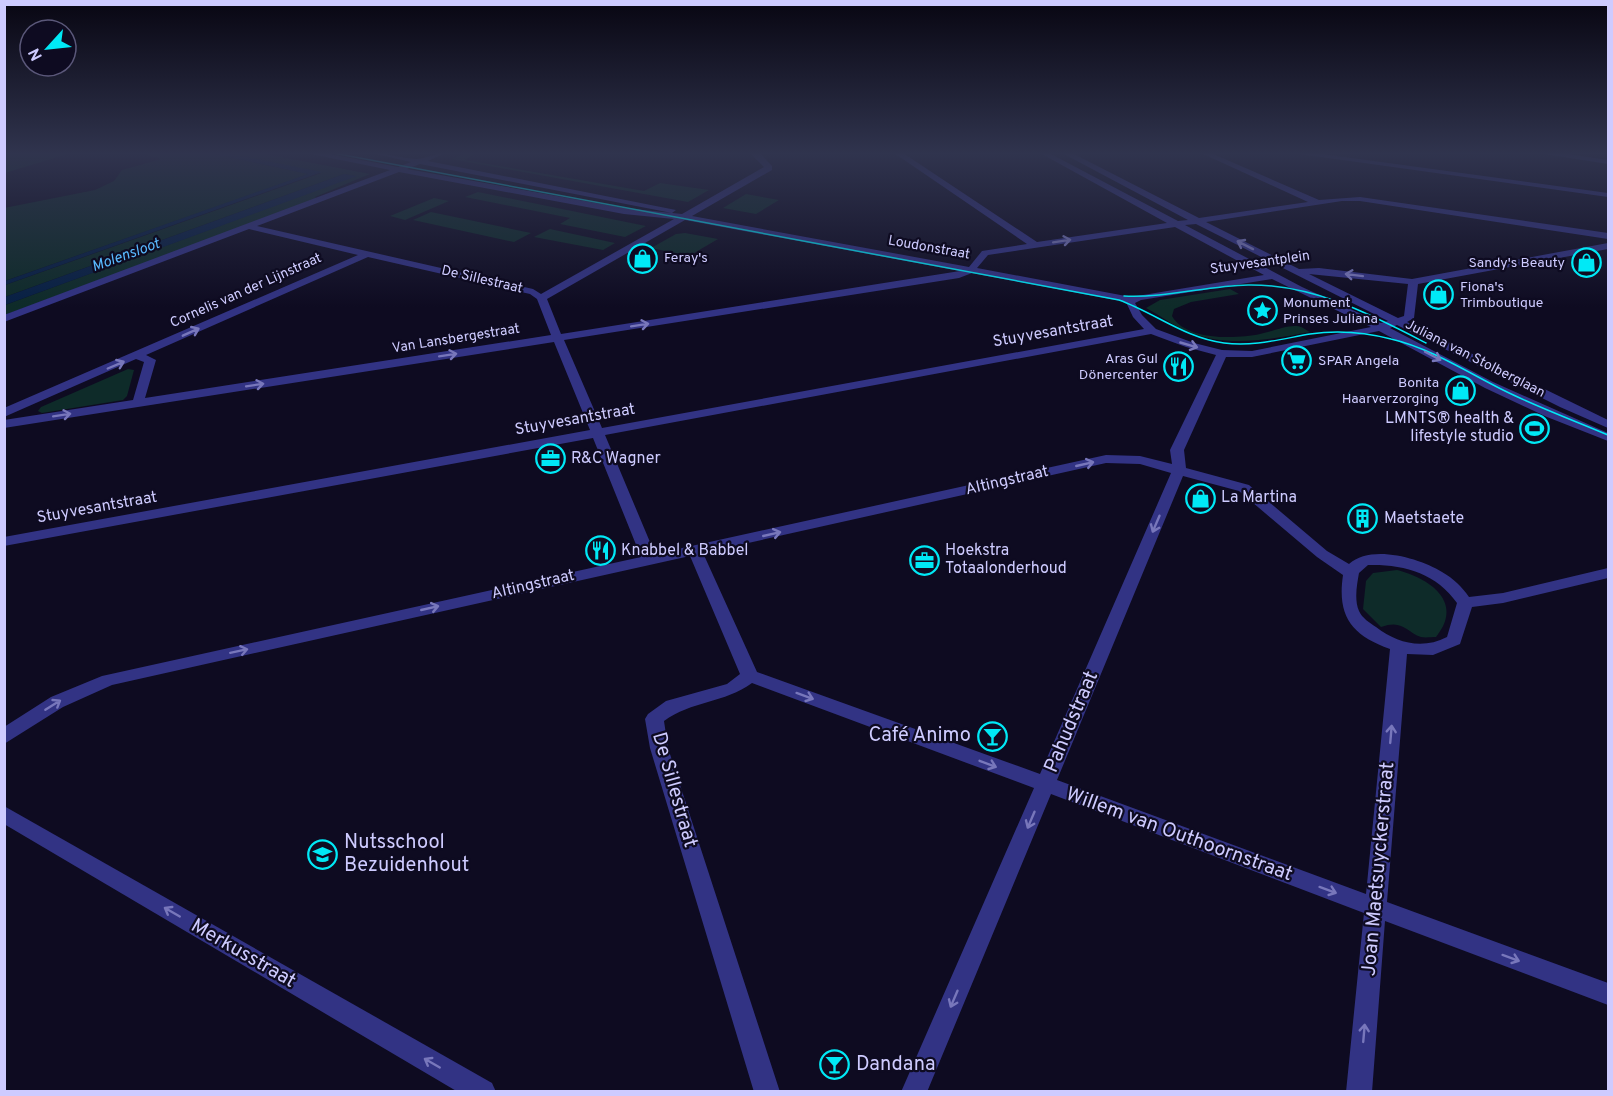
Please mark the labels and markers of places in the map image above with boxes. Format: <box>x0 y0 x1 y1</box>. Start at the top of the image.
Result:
shop icon: Feray's <box>627 242 659 274</box>
shop icon: Sandy's Beauty <box>1570 247 1602 279</box>
place label: Feray's <box>664 250 708 267</box>
place label: Sandy's Beauty <box>1468 255 1565 272</box>
shop icon: Fiona's Trimboutique <box>1423 279 1455 311</box>
place label: Fiona's Trimboutique <box>1460 279 1543 312</box>
place icon: Monument Prinses Juliana <box>1246 295 1278 327</box>
place label: Monument Prinses Juliana <box>1283 295 1378 328</box>
supermarket icon: SPAR Angela <box>1281 345 1313 377</box>
place label: Aras Gul Dönercenter <box>1079 351 1159 384</box>
restaurant icon: Aras Gul Dönercenter <box>1163 351 1195 383</box>
place label: SPAR Angela <box>1318 353 1399 370</box>
place label: Bonita Haarverzorging <box>1342 375 1439 408</box>
shop icon: Bonita Haarverzorging <box>1444 375 1476 407</box>
place label: LMNTS® health & lifestyle studio <box>1385 409 1514 447</box>
sports icon: LMNTS® health & lifestyle studio <box>1519 412 1551 444</box>
office icon: R&C Wagner <box>534 443 566 475</box>
place label: R&C Wagner <box>571 449 661 469</box>
shop icon: La Martina <box>1184 482 1216 514</box>
place label: La Martina <box>1221 488 1297 508</box>
building icon: Maetstaete <box>1347 503 1379 535</box>
place label: Maetstaete <box>1384 509 1464 529</box>
restaurant icon: Knabbel & Babbel <box>584 535 616 567</box>
place label: Knabbel & Babbel <box>621 541 749 561</box>
place label: Hoekstra Totaalonderhoud <box>945 541 1067 579</box>
office icon: Hoekstra Totaalonderhoud <box>908 544 940 576</box>
bar icon: Café Animo <box>976 720 1008 752</box>
place label: Café Animo <box>868 723 971 749</box>
place label: Nutsschool Bezuidenhout <box>344 830 469 879</box>
school or university icon: Nutsschool Bezuidenhout <box>307 838 339 870</box>
bar icon: Dandana <box>819 1049 851 1081</box>
place label: Dandana <box>856 1052 936 1078</box>

